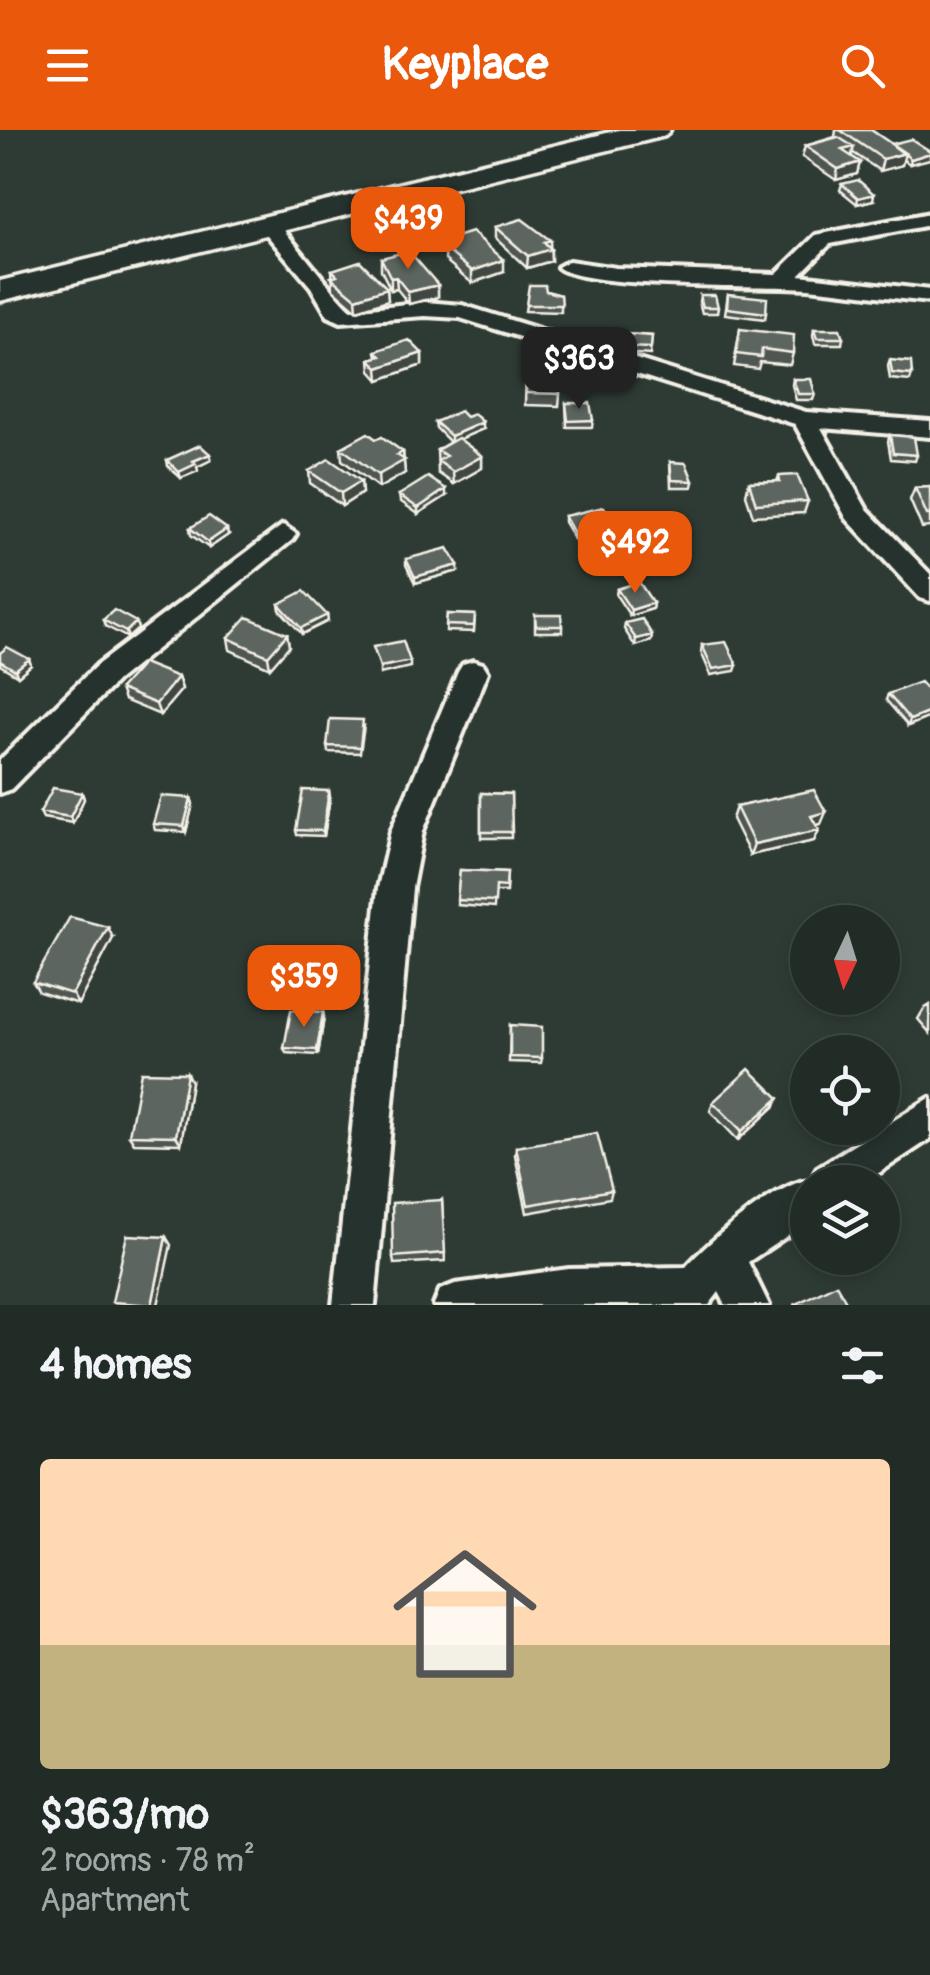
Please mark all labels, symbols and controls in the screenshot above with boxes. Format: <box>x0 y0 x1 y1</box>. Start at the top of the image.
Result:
text: Keyplace <box>382 37 548 93</box>
icon: menu <box>40 38 95 93</box>
icon: search <box>835 38 890 93</box>
pin: $439 <box>349 187 467 272</box>
text: $439 <box>373 199 443 239</box>
pin: $363 <box>520 327 638 412</box>
text: $363 <box>543 339 615 379</box>
pin: $492 <box>576 511 694 596</box>
text: $492 <box>600 523 670 563</box>
north arrow <box>790 905 900 1015</box>
map controls <box>790 905 900 1275</box>
pin: $359 <box>245 945 363 1030</box>
text: $359 <box>269 957 339 997</box>
button: locate <box>790 1035 900 1145</box>
button: layers <box>790 1165 900 1275</box>
icon: filters <box>835 1338 890 1393</box>
text: 4 homes <box>40 1339 191 1391</box>
icon: home <box>375 1524 555 1704</box>
text: $363/mo <box>40 1789 209 1841</box>
text: 2 rooms · 78 m² <box>40 1841 255 1881</box>
text: Apartment <box>40 1881 189 1921</box>

